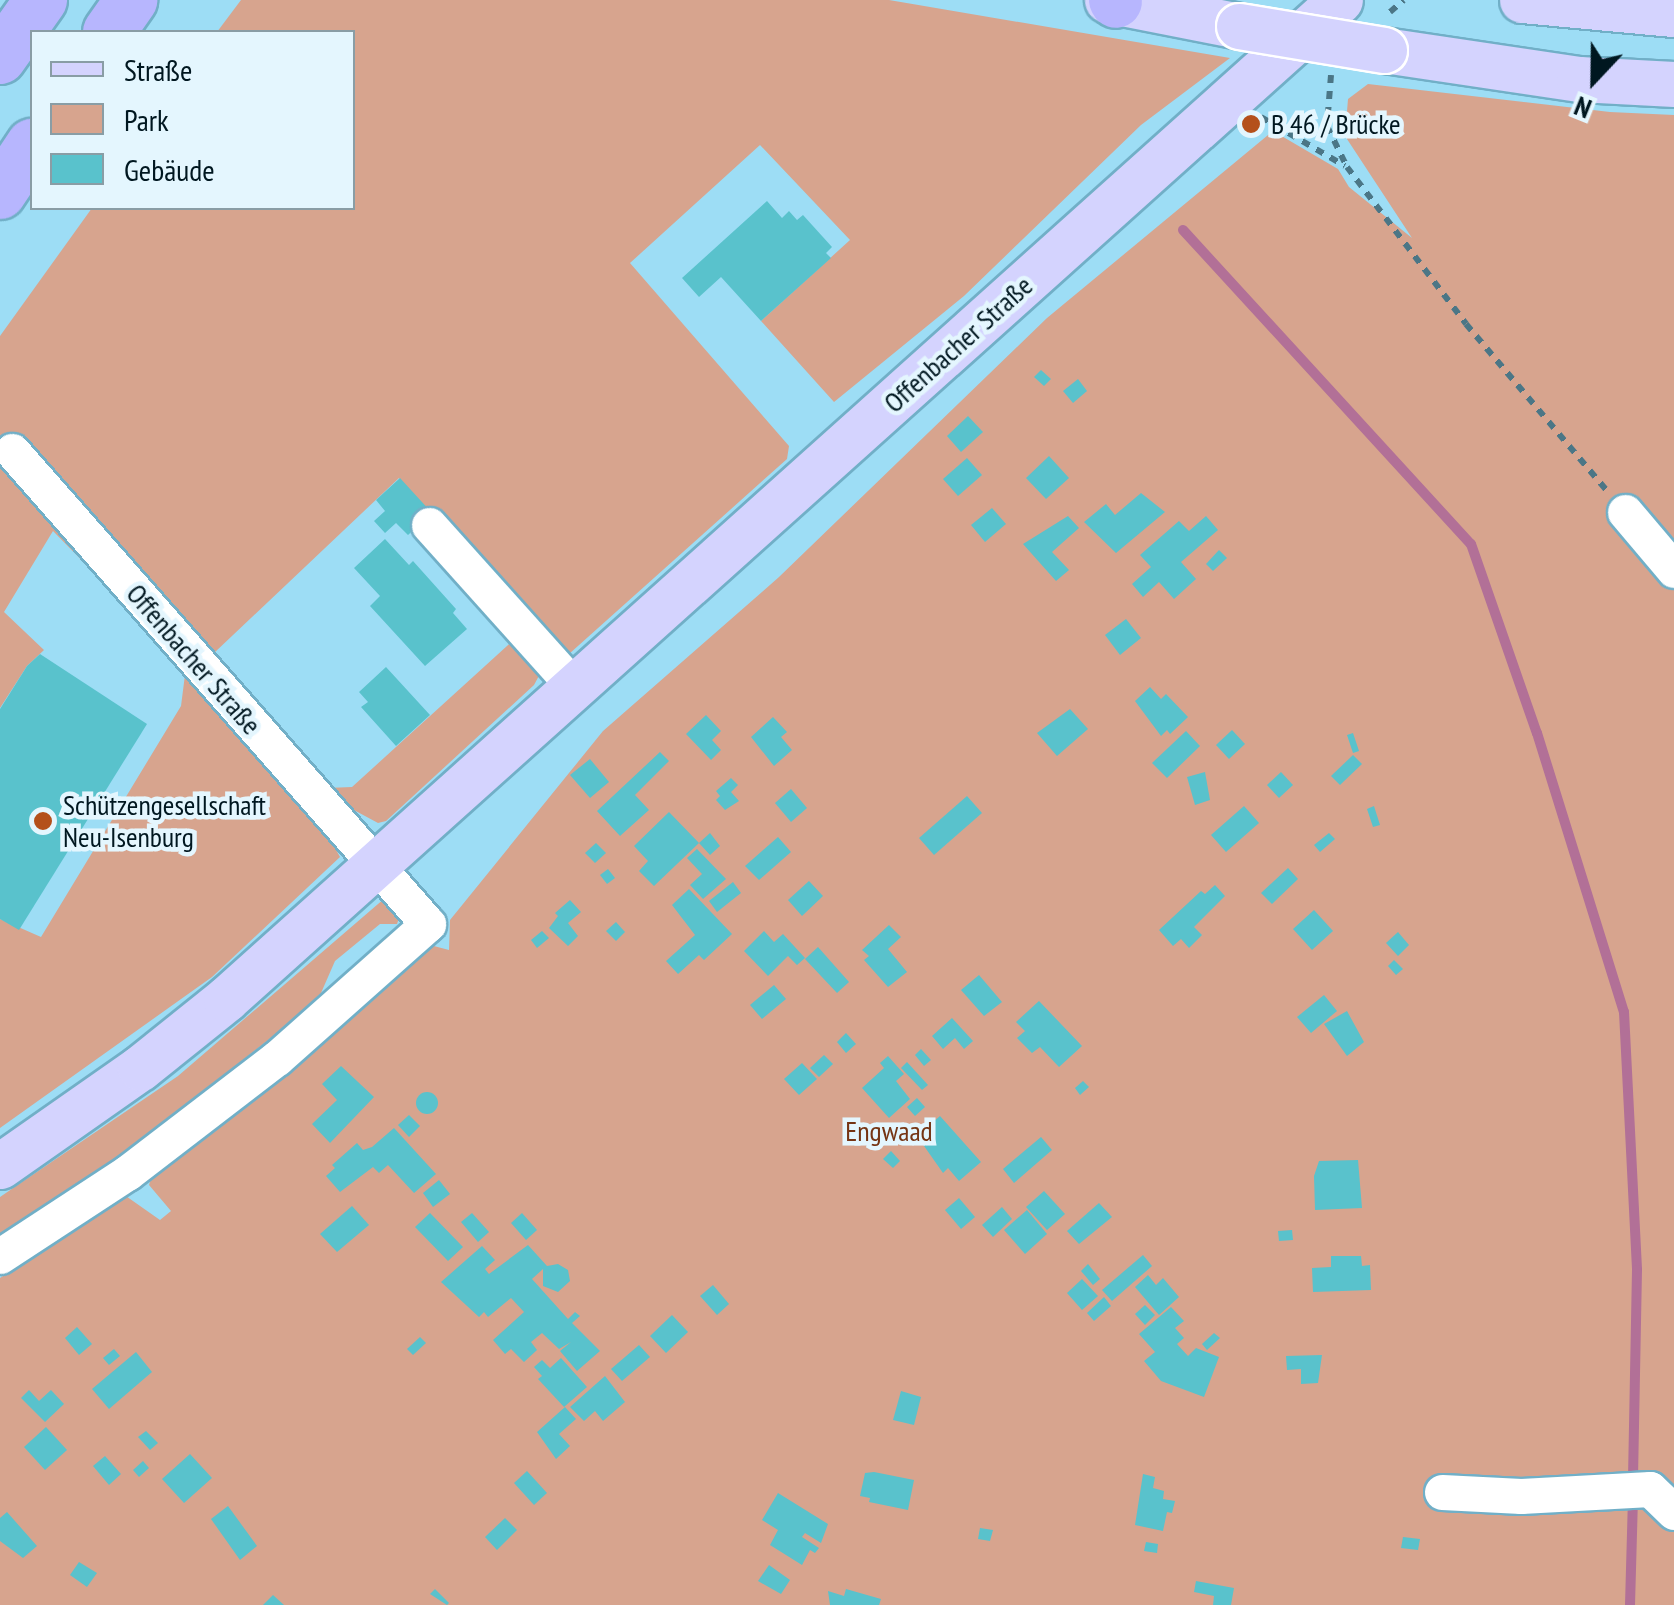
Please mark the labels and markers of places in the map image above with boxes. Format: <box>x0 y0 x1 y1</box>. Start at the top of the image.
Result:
place label: B 46 / Brücke <box>1271 107 1401 141</box>
marker: B 46 / Brücke <box>1240 113 1262 135</box>
place label: Schützengesellschaft Neu-Isenburg <box>63 788 266 854</box>
marker: Schützengesellschaft Neu-Isenburg <box>32 810 54 832</box>

